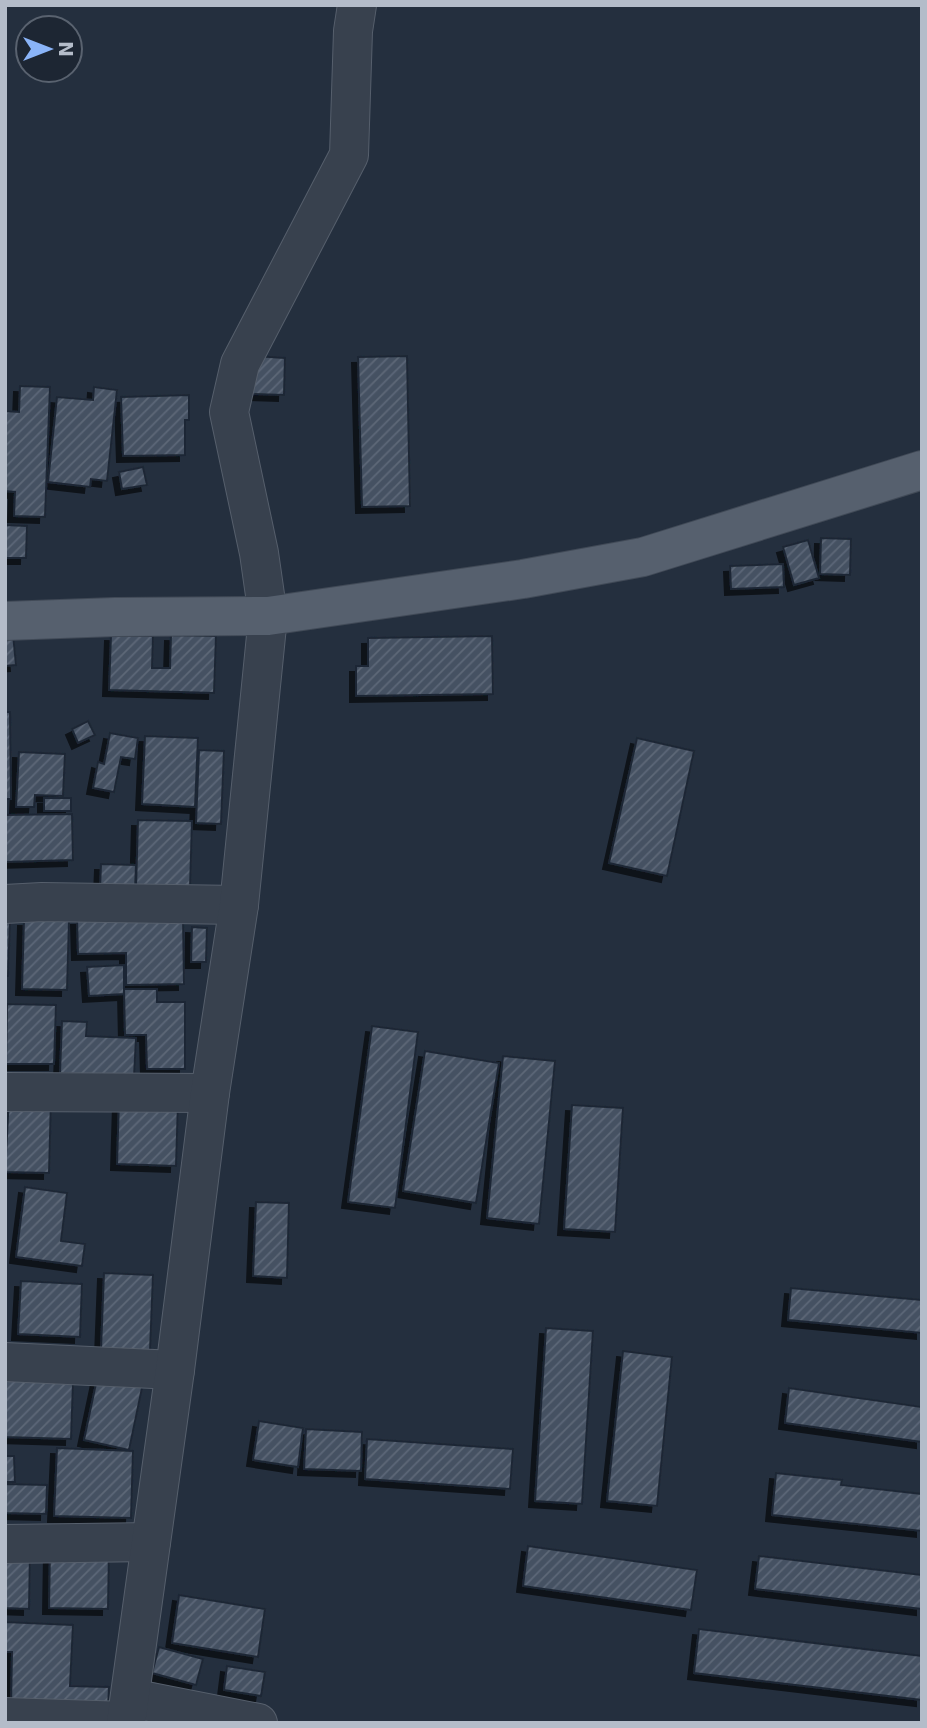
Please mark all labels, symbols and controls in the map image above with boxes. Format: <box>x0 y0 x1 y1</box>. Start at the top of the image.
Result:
north arrow <box>14 14 84 84</box>
text: N <box>55 41 77 57</box>

